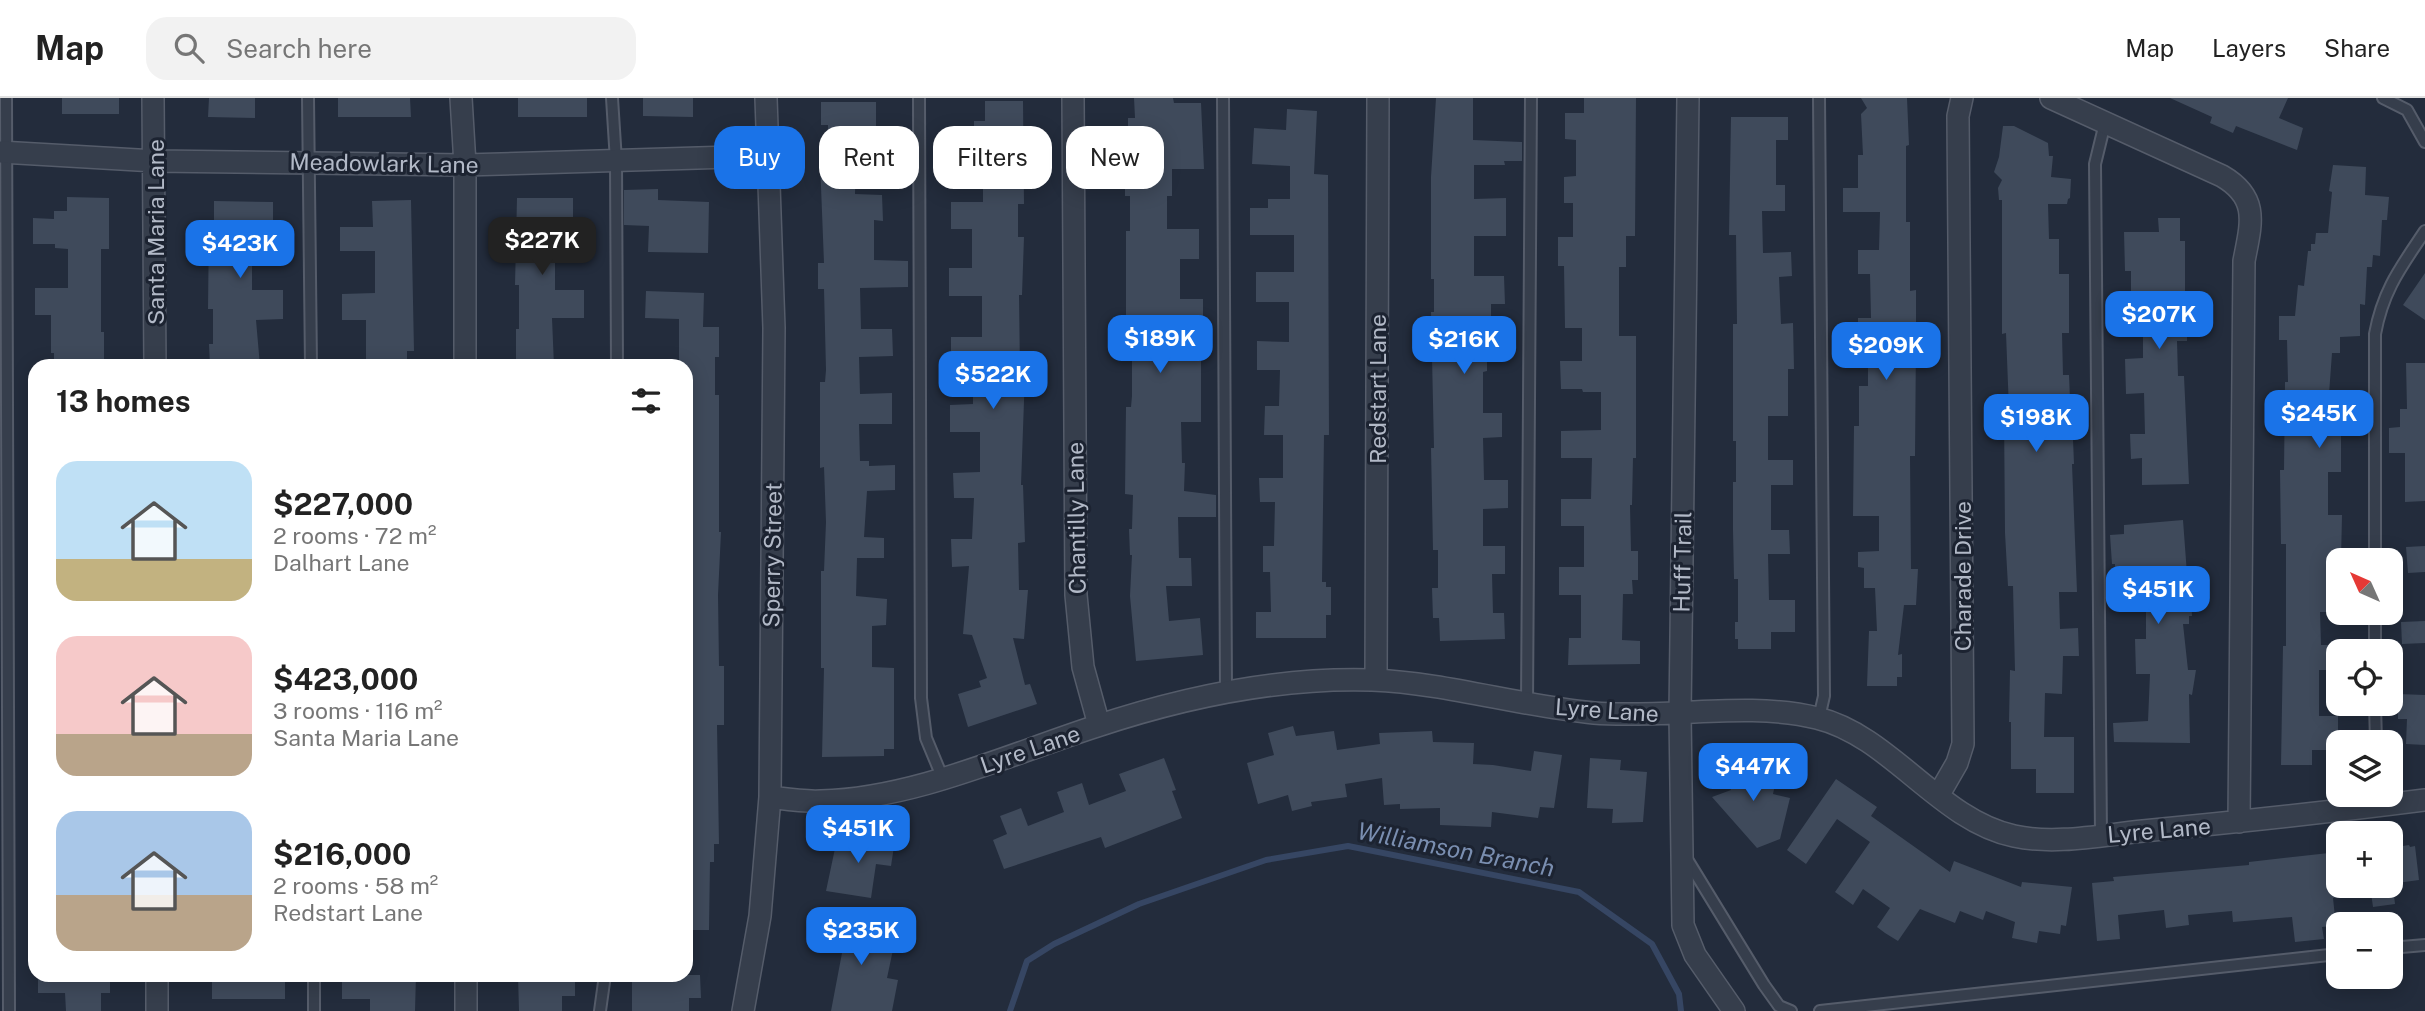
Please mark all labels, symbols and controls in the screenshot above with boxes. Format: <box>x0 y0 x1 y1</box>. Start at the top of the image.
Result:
search box <box>146 17 636 80</box>
text: Map <box>35 29 104 67</box>
icon: search <box>170 29 208 67</box>
text: Search here <box>226 33 372 64</box>
text: Map <box>2125 34 2174 62</box>
text: Layers <box>2212 34 2286 62</box>
text: Share <box>2324 34 2390 62</box>
chip: Buy <box>714 126 805 189</box>
chip: Rent <box>819 126 919 189</box>
chip: Filters <box>933 126 1052 189</box>
chip: New <box>1066 126 1164 189</box>
street label: Santa Maria Lane <box>142 139 169 325</box>
street label: Meadowlark Lane <box>289 148 479 178</box>
pin: $227K <box>493 218 591 277</box>
pin: $423K <box>191 220 289 280</box>
text: $227K <box>504 226 580 253</box>
text: $423K <box>201 229 279 256</box>
pin: $207K <box>2110 292 2208 351</box>
text: $207K <box>2121 300 2197 327</box>
street label: Redstart Lane <box>1364 314 1391 464</box>
pin: $189K <box>1111 316 1209 375</box>
pin: $216K <box>1415 316 1513 376</box>
pin: $209K <box>1837 322 1935 382</box>
text: $189K <box>1124 324 1196 351</box>
text: $216K <box>1428 325 1500 352</box>
text: $209K <box>1848 331 1924 358</box>
pin: $522K <box>944 352 1042 411</box>
text: $522K <box>955 360 1031 387</box>
icon: filters <box>627 382 665 420</box>
text: 13 homes <box>56 383 191 419</box>
pin: $245K <box>2270 390 2368 450</box>
pin: $198K <box>1987 394 2085 454</box>
text: $245K <box>2280 399 2358 426</box>
text: $198K <box>2000 403 2072 430</box>
street label: Chantilly Lane <box>1061 442 1091 594</box>
street label: Sperry Street <box>757 482 787 628</box>
text: $227,000 <box>273 486 413 522</box>
icon: home <box>112 489 196 573</box>
street label: Charade Drive <box>1949 501 1976 651</box>
street label: Huff Trail <box>1668 511 1696 613</box>
text: 2 rooms · 72 m² <box>273 522 436 549</box>
north arrow <box>2326 548 2403 625</box>
map controls <box>2326 548 2403 989</box>
text: Dalhart Lane <box>273 549 410 576</box>
pin: $451K <box>2109 566 2207 626</box>
text: $451K <box>2122 575 2194 602</box>
button: locate <box>2326 639 2403 716</box>
text: $423,000 <box>273 661 418 697</box>
icon: home <box>112 664 196 748</box>
street label: Lyre Lane <box>1554 693 1660 727</box>
text: 3 rooms · 116 m² <box>273 697 443 724</box>
street label: Lyre Lane <box>976 719 1084 779</box>
text: Santa Maria Lane <box>273 724 459 751</box>
button: layers <box>2326 730 2403 807</box>
pin: $447K <box>1704 744 1802 803</box>
text: $447K <box>1715 752 1791 779</box>
pin: $451K <box>809 806 907 865</box>
street label: Lyre Lane <box>2106 812 2212 848</box>
text: $451K <box>822 814 894 841</box>
water label: Williamson Branch <box>1355 816 1557 882</box>
button: + <box>2326 821 2403 898</box>
text: $216,000 <box>273 836 411 872</box>
icon: home <box>112 839 196 923</box>
text: 2 rooms · 58 m² <box>273 872 438 899</box>
text: Redstart Lane <box>273 899 423 926</box>
pin: $235K <box>812 908 910 967</box>
button: − <box>2326 912 2403 989</box>
text: $235K <box>822 916 900 943</box>

